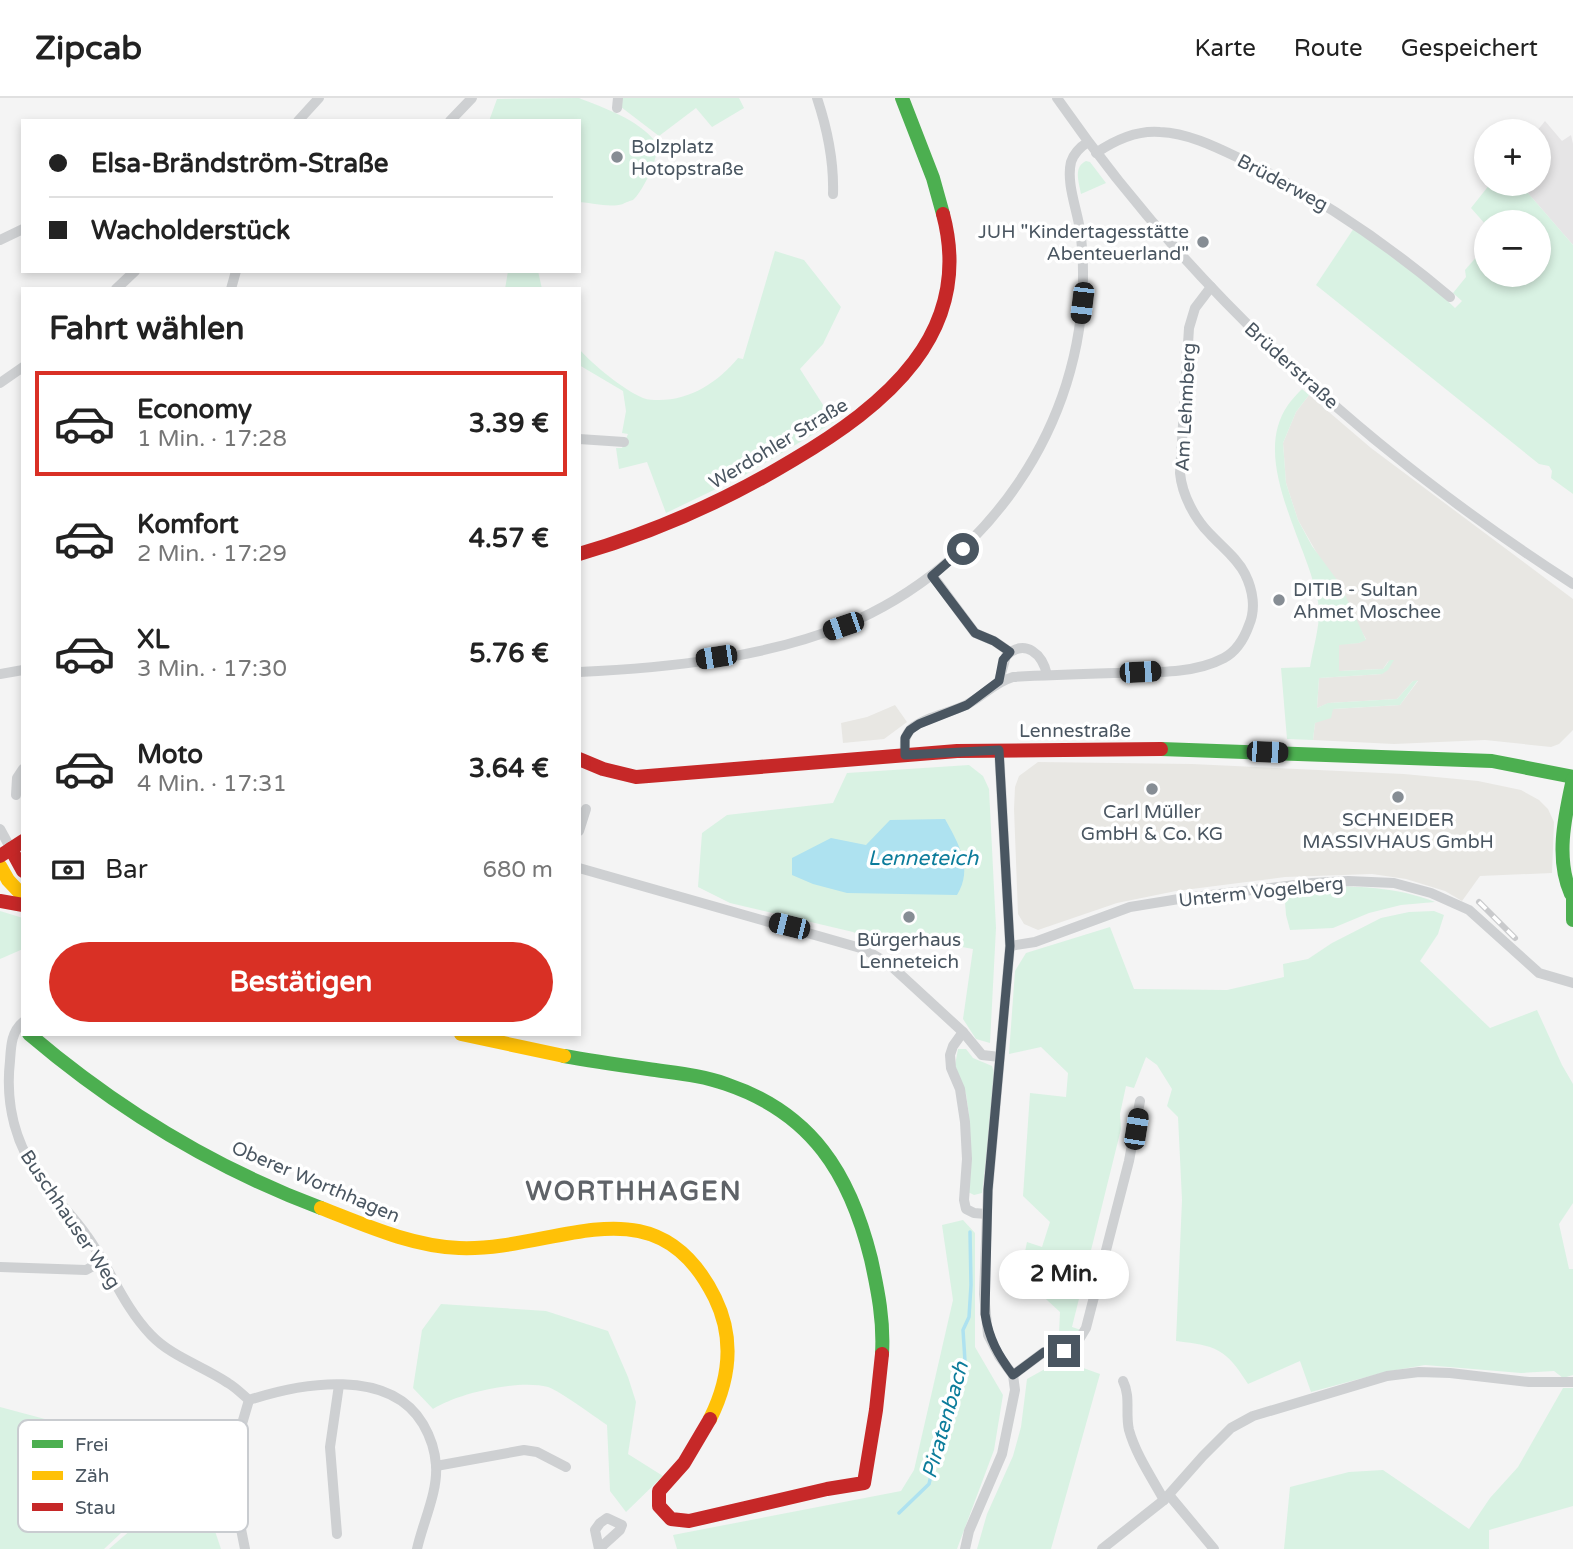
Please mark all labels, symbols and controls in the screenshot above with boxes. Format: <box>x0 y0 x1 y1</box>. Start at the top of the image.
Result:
text: Zipcab <box>35 29 142 68</box>
text: Karte <box>1194 34 1256 63</box>
text: Route <box>1294 34 1363 63</box>
text: Gespeichert <box>1401 34 1538 63</box>
map controls <box>1474 119 1551 287</box>
button: + <box>1474 119 1551 196</box>
place label: Bolzplatz Hotopstraße <box>631 136 744 180</box>
text: Elsa-Brändström-Straße <box>91 148 389 179</box>
marker: Bolzplatz Hotopstraße <box>609 149 625 165</box>
street label: Brüderweg <box>1233 150 1332 216</box>
button: − <box>1474 210 1551 287</box>
text: Wacholderstück <box>91 215 290 246</box>
place label: JUH "Kindertagesstätte Abenteuerland" <box>978 221 1189 265</box>
marker: JUH "Kindertagesstätte Abenteuerland" <box>1195 234 1211 250</box>
car <box>1070 281 1095 325</box>
text: Fahrt wählen <box>49 310 245 348</box>
street label: Brüderstraße <box>1240 318 1343 414</box>
street label: Am Lehmberg <box>1172 342 1200 472</box>
icon: car <box>53 392 116 455</box>
text: Economy <box>137 394 252 425</box>
street label: Werdohler Straße <box>705 394 852 494</box>
text: 3.39 € <box>469 408 549 439</box>
text: 1 Min. · 17:28 <box>137 425 287 453</box>
icon: car <box>53 507 116 570</box>
text: Komfort <box>137 509 239 540</box>
text: 4.57 € <box>469 523 549 554</box>
route start <box>947 533 979 565</box>
text: 2 Min. · 17:29 <box>137 540 287 568</box>
place label: DITIB - Sultan Ahmet Moschee <box>1293 579 1441 623</box>
marker: DITIB - Sultan Ahmet Moschee <box>1271 592 1287 608</box>
car <box>820 609 867 643</box>
icon: car <box>53 622 116 685</box>
text: XL <box>137 624 169 655</box>
text: 5.76 € <box>469 638 549 669</box>
car <box>694 643 739 671</box>
text: 3 Min. · 17:30 <box>137 655 287 683</box>
car <box>1119 660 1162 684</box>
street label: Lennestraße <box>1019 720 1131 742</box>
icon: car <box>53 737 116 800</box>
text: Moto <box>137 739 203 770</box>
car <box>1246 741 1289 763</box>
text: 3.64 € <box>469 753 549 784</box>
text: 4 Min. · 17:31 <box>137 770 287 798</box>
marker: Carl Müller GmbH & Co. KG <box>1144 781 1160 797</box>
marker: SCHNEIDER MASSIVHAUS GmbH <box>1390 789 1406 805</box>
place label: Carl Müller GmbH & Co. KG <box>1081 801 1223 845</box>
place label: SCHNEIDER MASSIVHAUS GmbH <box>1302 809 1494 853</box>
water label: Lenneteich <box>868 846 979 871</box>
icon: cash <box>49 851 87 889</box>
text: Bar <box>105 854 148 885</box>
text: 680 m <box>483 856 553 884</box>
street label: Unterm Vogelberg <box>1177 872 1345 912</box>
marker: Bürgerhaus Lenneteich <box>901 909 917 925</box>
car <box>767 911 812 941</box>
place label: Bürgerhaus Lenneteich <box>857 929 961 973</box>
button: Bestätigen <box>49 942 553 1022</box>
car <box>1123 1107 1150 1151</box>
street label: Oberer Worthhagen <box>228 1137 403 1227</box>
street label: Buschhauser Weg <box>16 1146 125 1293</box>
district label: WORTHHAGEN <box>525 1176 743 1207</box>
callout: 2 Min. <box>999 1250 1129 1298</box>
text: 2 Min. <box>1030 1260 1098 1288</box>
route end <box>1048 1335 1080 1367</box>
water label: Piratenbach <box>917 1358 974 1481</box>
legend <box>18 1420 248 1532</box>
text: Frei <box>75 1434 109 1456</box>
text: Zäh <box>75 1465 109 1487</box>
text: Stau <box>75 1497 116 1519</box>

